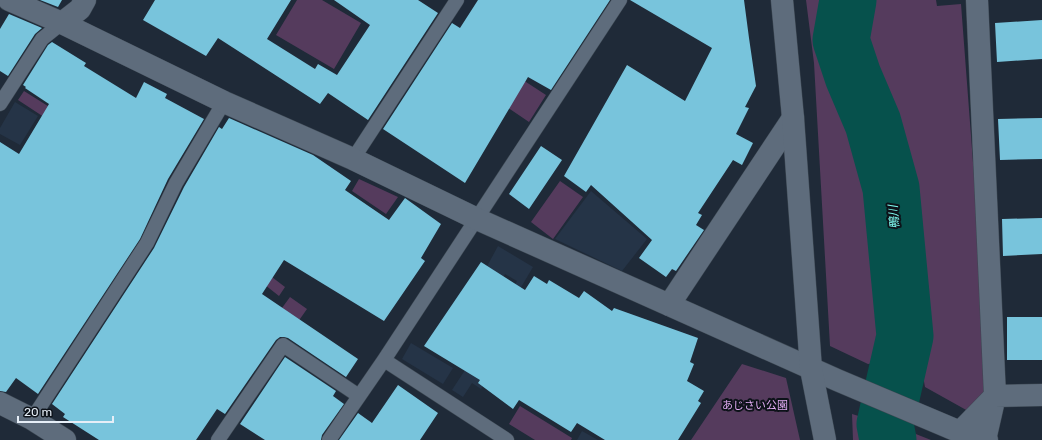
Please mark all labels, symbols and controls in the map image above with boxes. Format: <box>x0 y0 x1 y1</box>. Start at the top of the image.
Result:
water label: 鴨川 <box>886 202 902 230</box>
scale bar <box>18 398 113 424</box>
park label: あじさい公園 <box>722 399 788 412</box>
text: 20 m <box>24 405 52 419</box>

